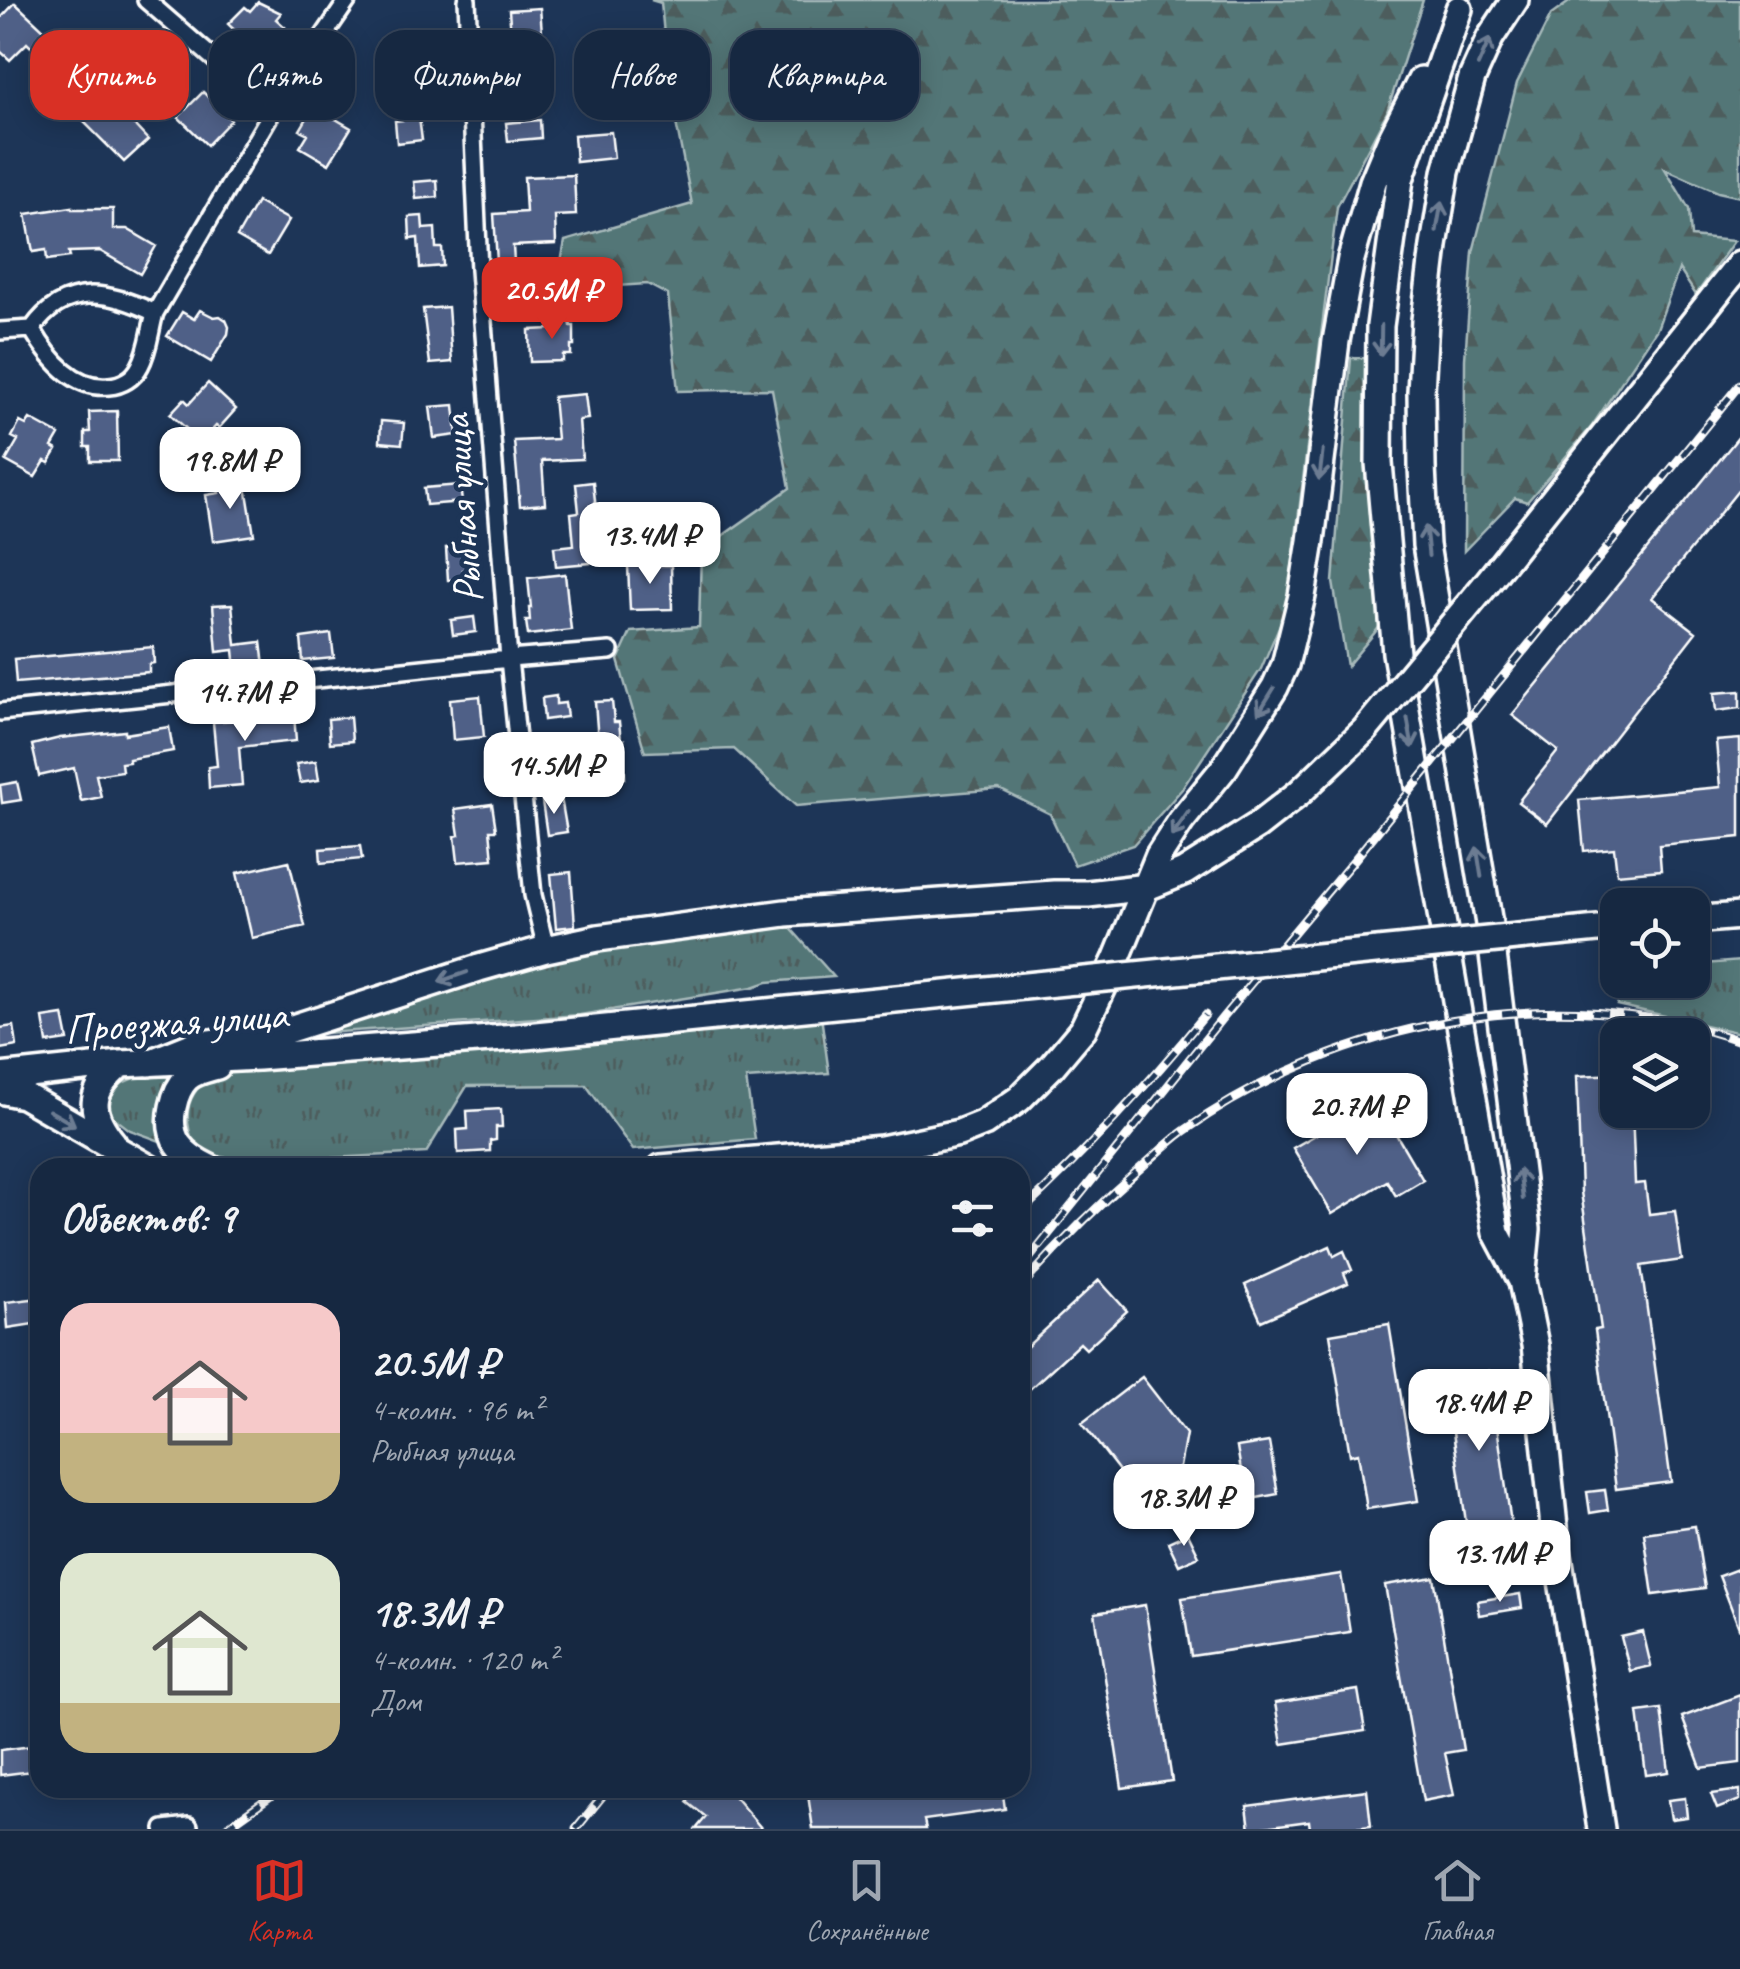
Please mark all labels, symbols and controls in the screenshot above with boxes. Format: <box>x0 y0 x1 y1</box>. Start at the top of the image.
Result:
chip: Купить <box>30 30 189 120</box>
chip: Снять <box>209 30 355 120</box>
chip: Фильтры <box>375 30 554 120</box>
chip: Новое <box>574 30 710 120</box>
chip: Квартира <box>730 30 919 120</box>
one-way arrow <box>1476 37 1494 68</box>
one-way arrow <box>1430 201 1449 234</box>
pin: 20.5M ₽ <box>460 257 644 342</box>
text: 20.5M ₽ <box>504 269 600 310</box>
one-way arrow <box>1371 323 1390 356</box>
street label: Рыбная улица <box>429 410 495 605</box>
pin: 19.8M ₽ <box>138 427 322 512</box>
text: 19.8M ₽ <box>182 439 278 480</box>
one-way arrow <box>1311 449 1330 481</box>
pin: 13.4M ₽ <box>558 502 742 587</box>
text: 13.4M ₽ <box>601 514 699 555</box>
one-way arrow <box>1417 525 1436 558</box>
pin: 14.7M ₽ <box>153 659 337 744</box>
text: 14.7M ₽ <box>196 671 294 712</box>
one-way arrow <box>1256 686 1277 715</box>
one-way arrow <box>1401 716 1420 749</box>
pin: 14.5M ₽ <box>462 732 646 817</box>
text: 14.5M ₽ <box>506 744 602 785</box>
one-way arrow <box>1170 810 1191 838</box>
one-way arrow <box>1469 846 1488 878</box>
map controls <box>1600 888 1710 1128</box>
button: locate <box>1600 888 1710 998</box>
one-way arrow <box>438 969 469 987</box>
street label: Проезжая улица <box>63 988 292 1056</box>
button: layers <box>1600 1018 1710 1128</box>
pin: 20.7M ₽ <box>1265 1073 1449 1158</box>
text: 20.7M ₽ <box>1308 1085 1406 1126</box>
one-way arrow <box>46 1108 76 1128</box>
one-way arrow <box>1511 1168 1530 1200</box>
icon: filters <box>945 1191 1000 1246</box>
text: Объектов: 9 <box>60 1192 235 1245</box>
text: 20.5M ₽ <box>370 1336 497 1389</box>
icon: home <box>140 1343 260 1463</box>
pin: 18.4M ₽ <box>1387 1369 1571 1454</box>
text: 18.4M ₽ <box>1430 1381 1528 1422</box>
text: 4-комн. · 96 m² <box>370 1389 542 1430</box>
text: Рыбная улица <box>370 1430 514 1471</box>
pin: 18.3M ₽ <box>1092 1464 1276 1549</box>
text: 18.3M ₽ <box>1135 1476 1233 1517</box>
pin: 13.1M ₽ <box>1408 1520 1592 1605</box>
text: 13.1M ₽ <box>1451 1532 1549 1573</box>
text: 18.3M ₽ <box>370 1586 498 1639</box>
icon: home <box>140 1593 260 1713</box>
text: 4-комн. · 120 m² <box>370 1639 557 1680</box>
text: Дом <box>370 1680 421 1721</box>
tab: Карта <box>247 1853 311 1948</box>
tab: Сохранённые <box>806 1853 928 1948</box>
tab: Главная <box>1422 1853 1493 1948</box>

